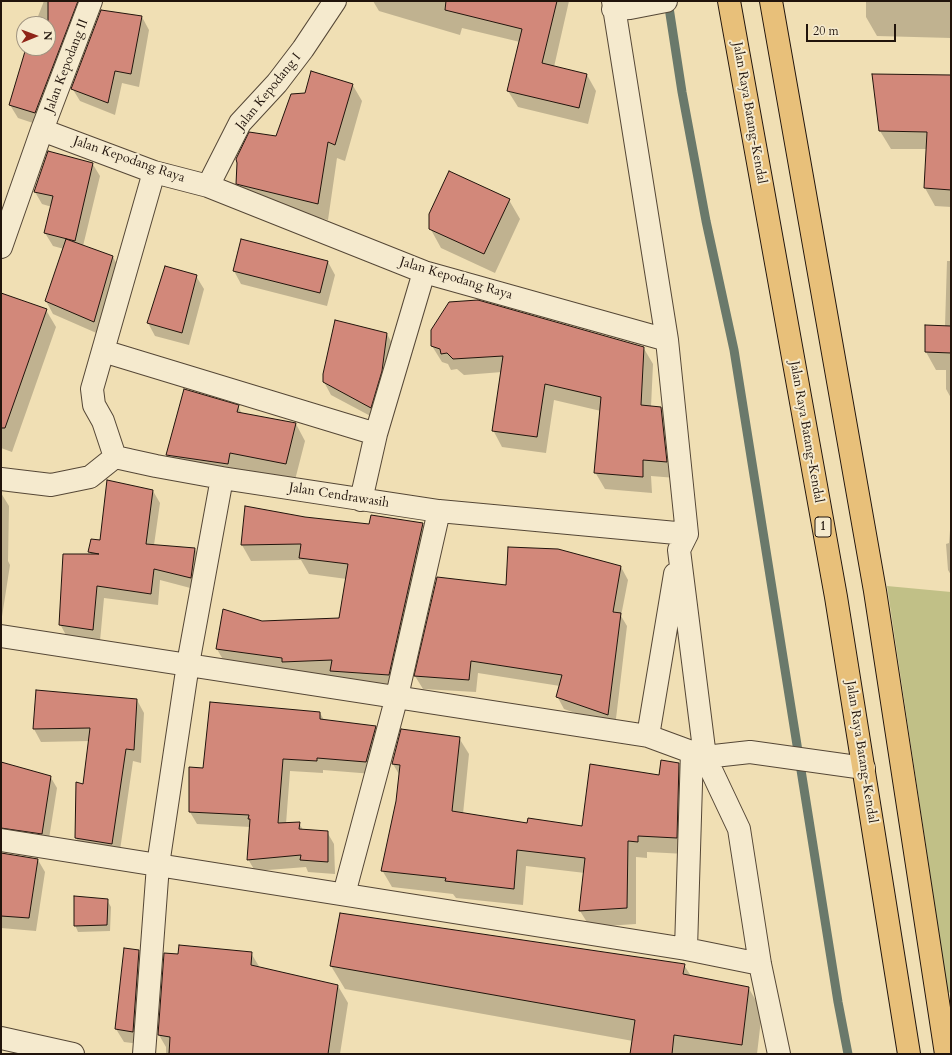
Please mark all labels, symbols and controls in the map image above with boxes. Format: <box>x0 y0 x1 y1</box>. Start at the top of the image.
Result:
north arrow <box>16 16 56 56</box>
scale bar <box>808 16 898 42</box>
street label: Jalan Kepodang II <box>42 17 92 115</box>
text: 20 m <box>813 23 839 39</box>
text: N <box>40 31 55 41</box>
street label: Jalan Raya Batang-Kendal <box>729 41 769 185</box>
street label: Jalan Kepodang I <box>233 50 305 134</box>
street label: Jalan Kepodang Raya <box>71 134 187 186</box>
street label: Jalan Kepodang Raya <box>398 254 514 304</box>
street label: Jalan Raya Batang-Kendal <box>786 360 826 504</box>
street label: Jalan Cendrawasih <box>288 480 390 512</box>
road number: 1 <box>815 517 831 537</box>
street label: Jalan Raya Batang-Kendal <box>842 680 880 824</box>

